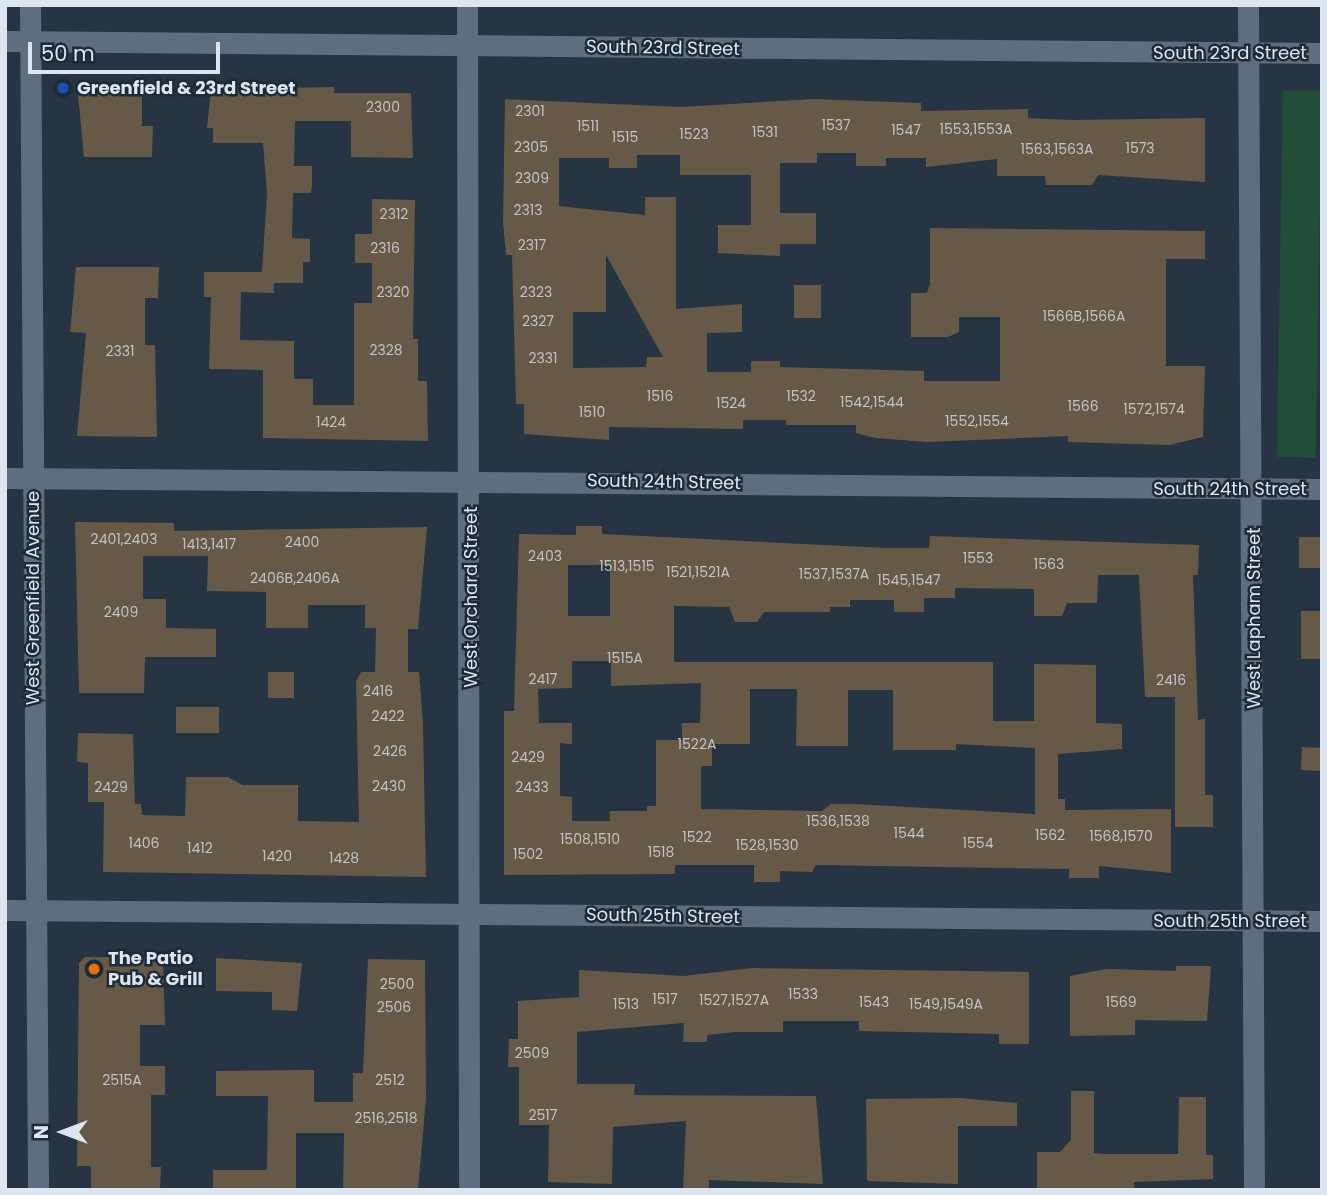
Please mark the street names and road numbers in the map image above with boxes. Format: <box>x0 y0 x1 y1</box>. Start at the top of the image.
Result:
street label: South 23rd Street <box>586 36 740 60</box>
street label: South 23rd Street <box>1153 42 1307 64</box>
street label: South 24th Street <box>587 470 741 494</box>
street label: South 24th Street <box>1153 478 1307 500</box>
street label: West Greenfield Avenue <box>22 491 44 705</box>
street label: West Orchard Street <box>460 506 482 688</box>
street label: West Lapham Street <box>1243 527 1265 709</box>
street label: South 25th Street <box>586 904 740 928</box>
street label: South 25th Street <box>1153 910 1307 932</box>

